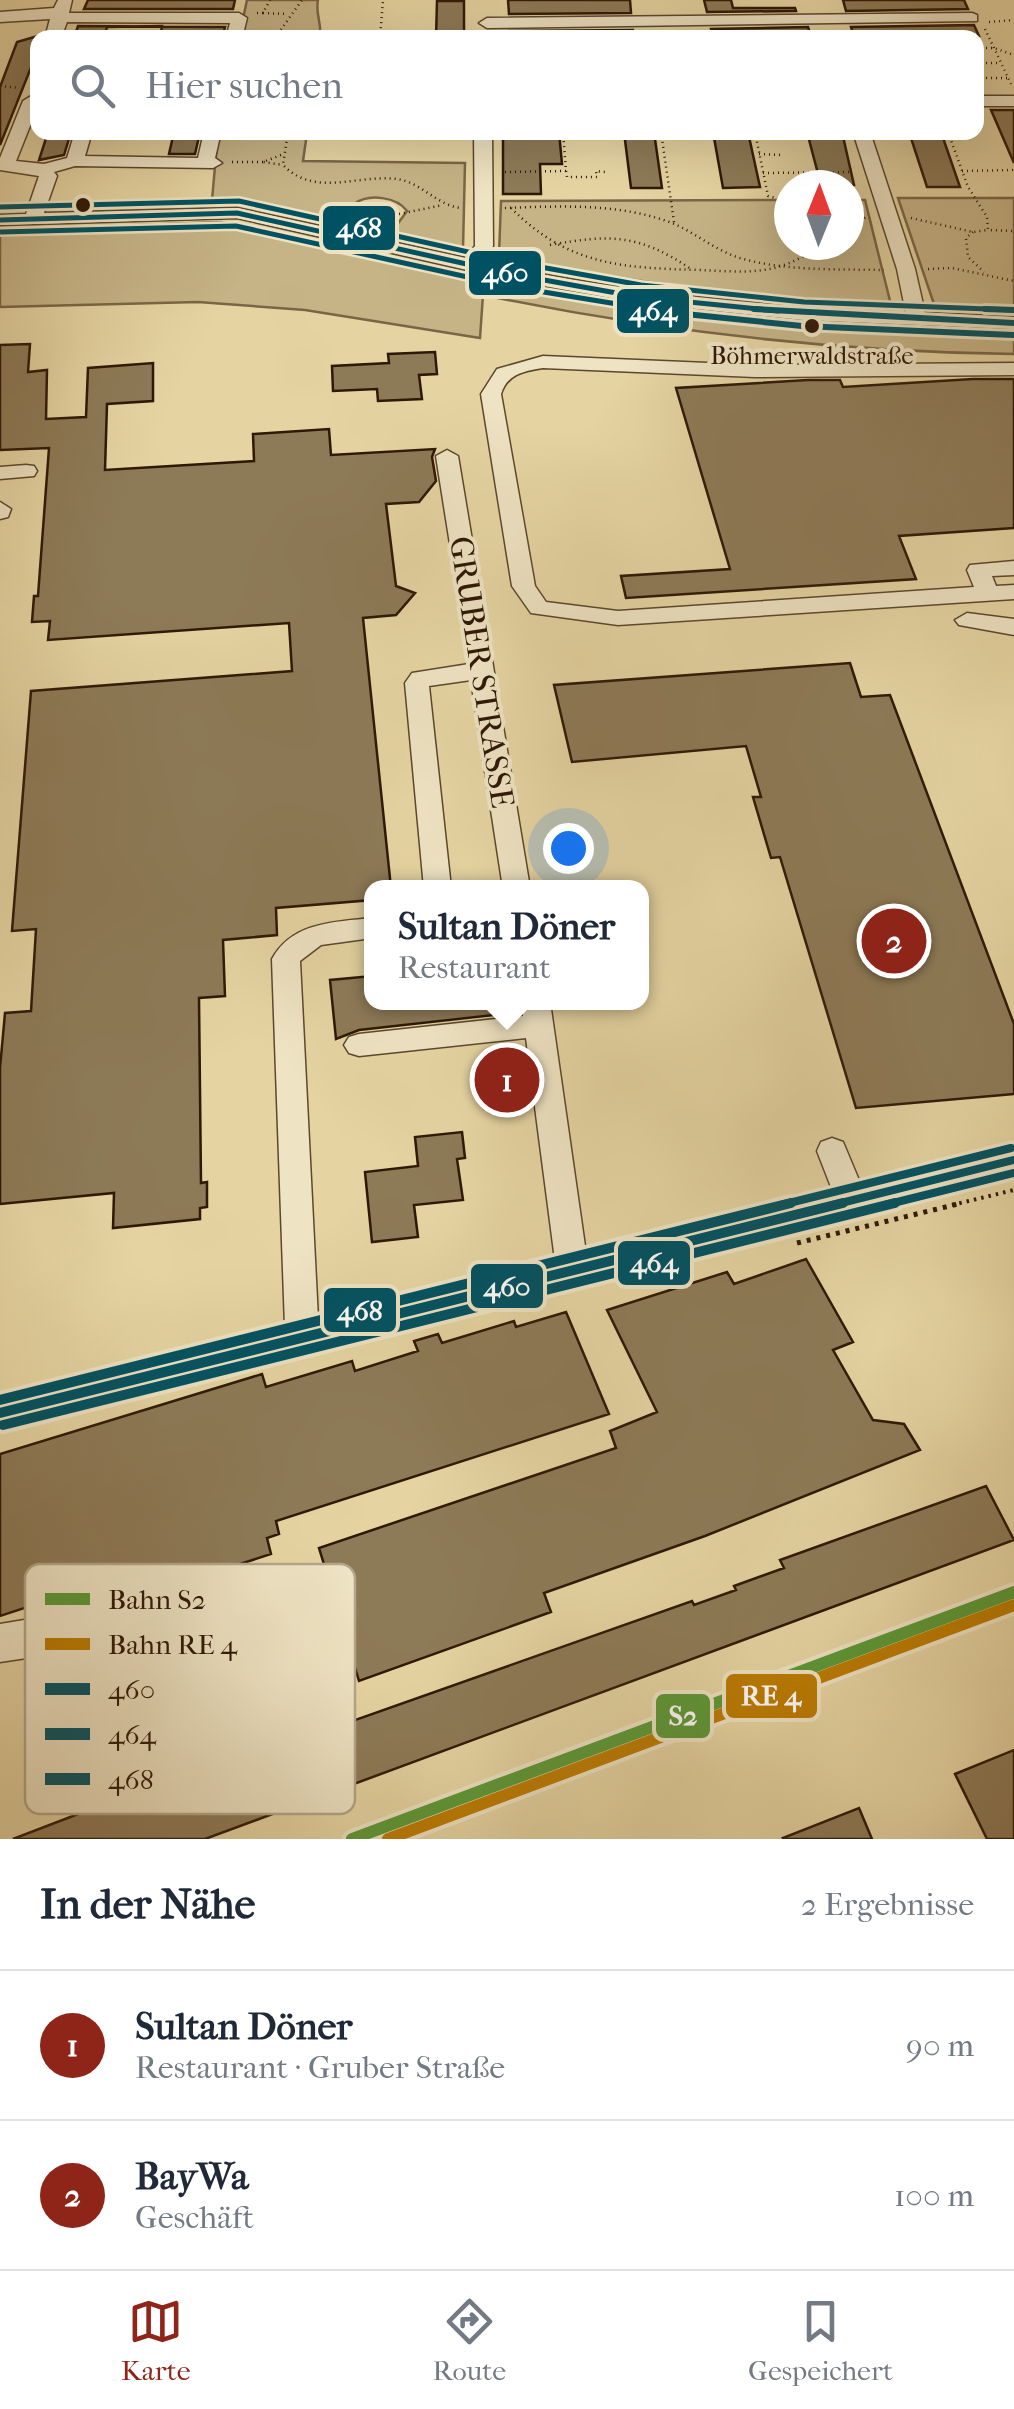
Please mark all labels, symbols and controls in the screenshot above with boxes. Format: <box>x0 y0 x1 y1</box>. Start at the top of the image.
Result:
search box <box>30 30 984 140</box>
icon: search <box>65 58 120 113</box>
text: Hier suchen <box>145 63 343 108</box>
north arrow <box>774 170 864 260</box>
unlabelled marker <box>73 195 93 215</box>
line badge: 468 <box>321 204 397 252</box>
text: 468 <box>335 211 382 245</box>
line badge: 460 <box>467 249 543 297</box>
text: 460 <box>480 256 529 290</box>
line badge: 464 <box>615 287 691 335</box>
text: 464 <box>628 294 679 328</box>
marker: Böhmerwaldstraße <box>802 316 822 336</box>
place label: Böhmerwaldstraße <box>710 341 914 370</box>
street label: GRUBER STRASSE <box>442 534 521 811</box>
your location <box>543 823 594 874</box>
popup <box>364 880 649 1010</box>
text: Sultan Döner <box>398 904 615 949</box>
pin: 2 <box>862 904 926 978</box>
text: Restaurant <box>398 949 551 986</box>
pin: 1 <box>474 1042 540 1118</box>
line badge: 464 <box>616 1239 692 1287</box>
text: 464 <box>629 1246 680 1280</box>
line badge: 460 <box>469 1262 545 1310</box>
text: 460 <box>482 1270 531 1304</box>
line badge: 468 <box>322 1286 398 1334</box>
text: 468 <box>336 1294 383 1328</box>
legend <box>25 1564 355 1814</box>
text: Bahn S2 <box>108 1583 206 1616</box>
text: Bahn RE 4 <box>108 1628 239 1661</box>
line badge: RE 4 <box>724 1672 819 1720</box>
text: 460 <box>108 1673 155 1706</box>
text: RE 4 <box>741 1679 802 1713</box>
line badge: S2 <box>654 1692 712 1740</box>
text: S2 <box>669 1699 697 1732</box>
text: 464 <box>108 1718 158 1751</box>
text: 468 <box>108 1763 154 1796</box>
text: In der Nähe <box>40 1880 255 1929</box>
text: 2 Ergebnisse <box>801 1886 974 1923</box>
text: Sultan Döner <box>135 2004 352 2049</box>
text: 1 <box>67 2027 78 2064</box>
text: 90 m <box>906 2027 974 2064</box>
text: Restaurant · Gruber Straße <box>135 2049 505 2086</box>
text: BayWa <box>135 2154 249 2199</box>
text: 2 <box>64 2177 81 2214</box>
text: 100 m <box>894 2177 974 2214</box>
text: Geschäft <box>135 2199 254 2236</box>
tab: Karte <box>121 2294 191 2387</box>
tab: Route <box>433 2294 506 2387</box>
tab: Gespeichert <box>748 2294 893 2387</box>

